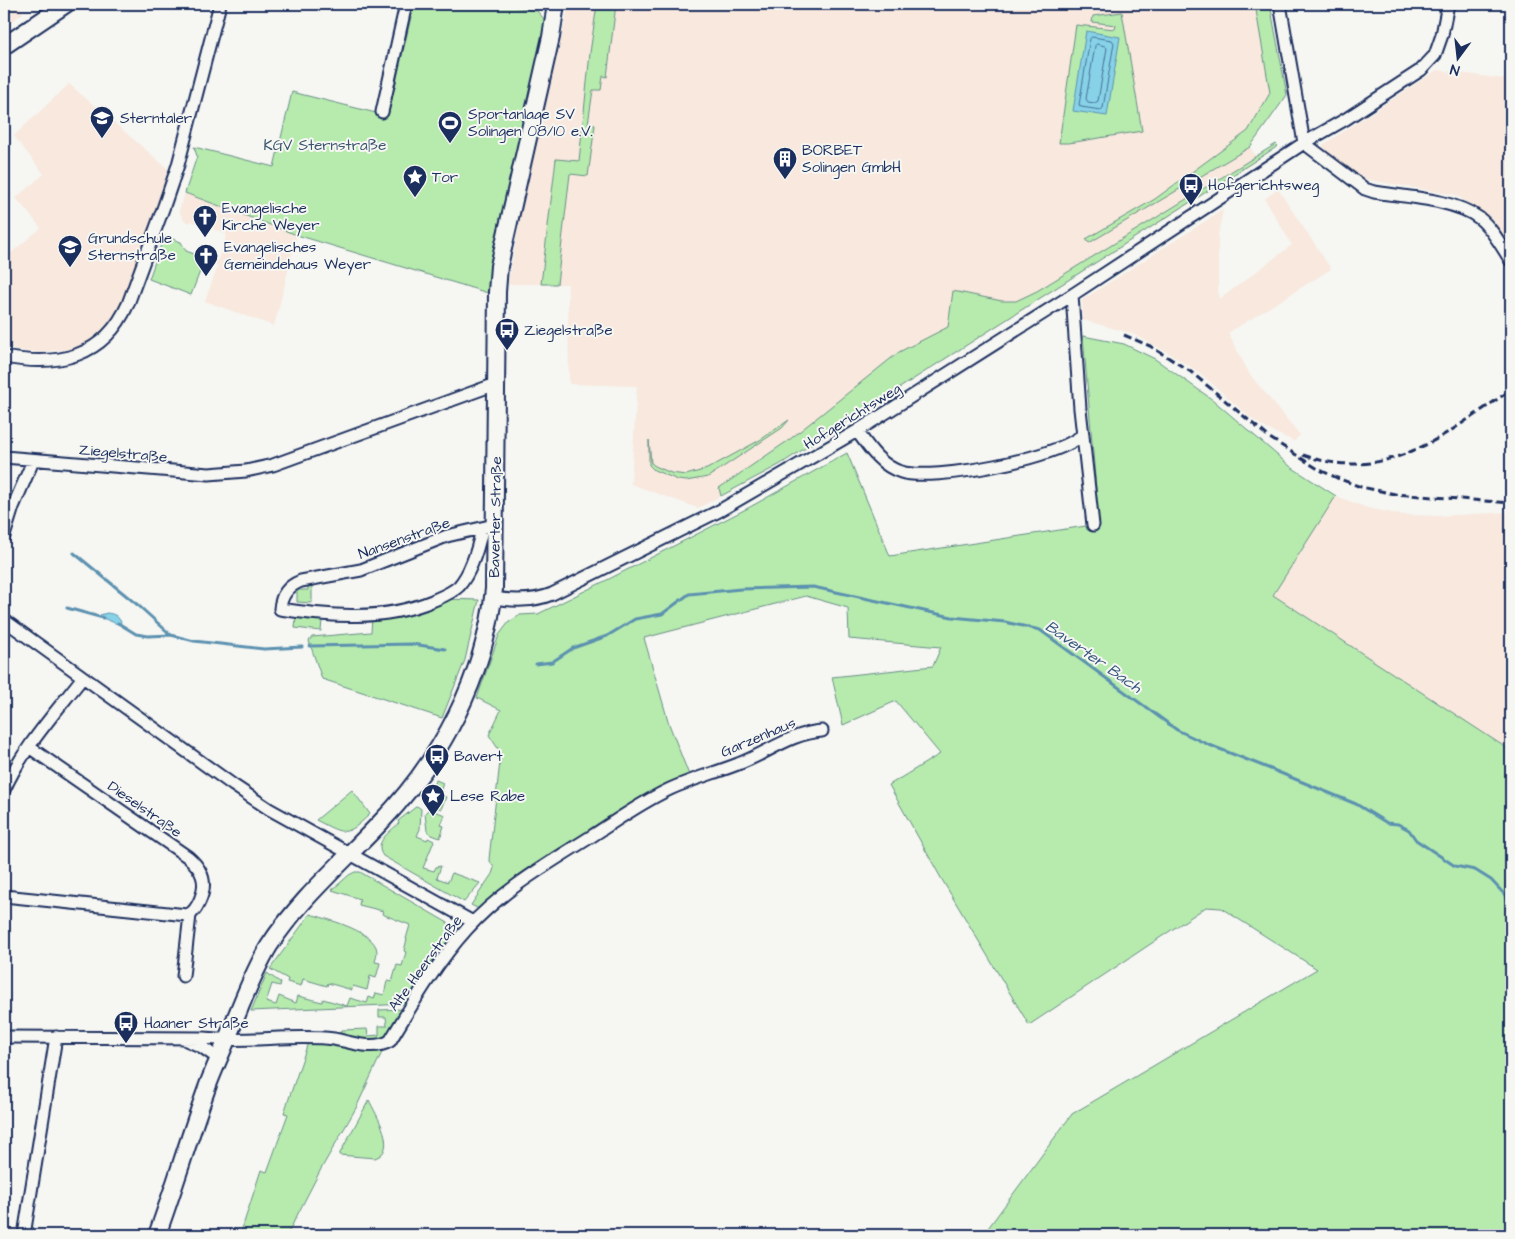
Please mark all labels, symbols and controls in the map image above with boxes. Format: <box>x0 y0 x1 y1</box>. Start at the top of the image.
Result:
north arrow <box>1432 32 1482 82</box>
text: N <box>1448 59 1462 80</box>
place label: Sportanlage SV Solingen 08/10 e.V. <box>468 104 593 143</box>
school or university icon: Sterntaler <box>89 105 115 139</box>
place label: Sterntaler <box>120 108 192 129</box>
sports icon: Sportanlage SV Solingen 08/10 e.V. <box>437 110 463 144</box>
park label: KGV Sternstraße <box>264 135 386 156</box>
place label: BORBET Solingen GmbH <box>802 140 901 179</box>
building icon: BORBET Solingen GmbH <box>772 146 798 180</box>
place icon: Tor <box>402 164 428 198</box>
place label: Tor <box>432 167 458 188</box>
bus stop icon: Hofgerichtsweg <box>1178 172 1204 206</box>
place label: Hofgerichtsweg <box>1208 175 1320 197</box>
place label: Evangelische Kirche Weyer <box>222 198 320 237</box>
church icon: Evangelische Kirche Weyer <box>192 204 218 238</box>
place label: Grundschule Sternstraße <box>88 228 176 266</box>
school or university icon: Grundschule Sternstraße <box>57 234 83 268</box>
place label: Evangelisches Gemeindehaus Weyer <box>224 237 371 276</box>
church icon: Evangelisches Gemeindehaus Weyer <box>193 243 219 277</box>
bus stop icon: Ziegelstraße <box>494 317 520 351</box>
place label: Ziegelstraße <box>524 320 613 342</box>
street label: Hofgerichtsweg <box>799 378 906 456</box>
street label: Ziegelstraße <box>78 439 168 469</box>
street label: Baverter Straße <box>484 456 507 578</box>
street label: Nansenstraße <box>355 512 453 565</box>
water label: Baverter Bach <box>1041 615 1147 699</box>
street label: Garzenhaus <box>717 712 799 763</box>
bus stop icon: Bavert <box>424 743 450 777</box>
place label: Bavert <box>454 746 503 767</box>
street label: Dieselstraße <box>103 776 186 843</box>
place icon: Lese Rabe <box>420 783 446 817</box>
place label: Lese Rabe <box>450 786 525 807</box>
street label: Alte Heerstraße <box>383 911 467 1016</box>
bus stop icon: Haaner Straße <box>113 1010 139 1044</box>
place label: Haaner Straße <box>144 1013 249 1034</box>

